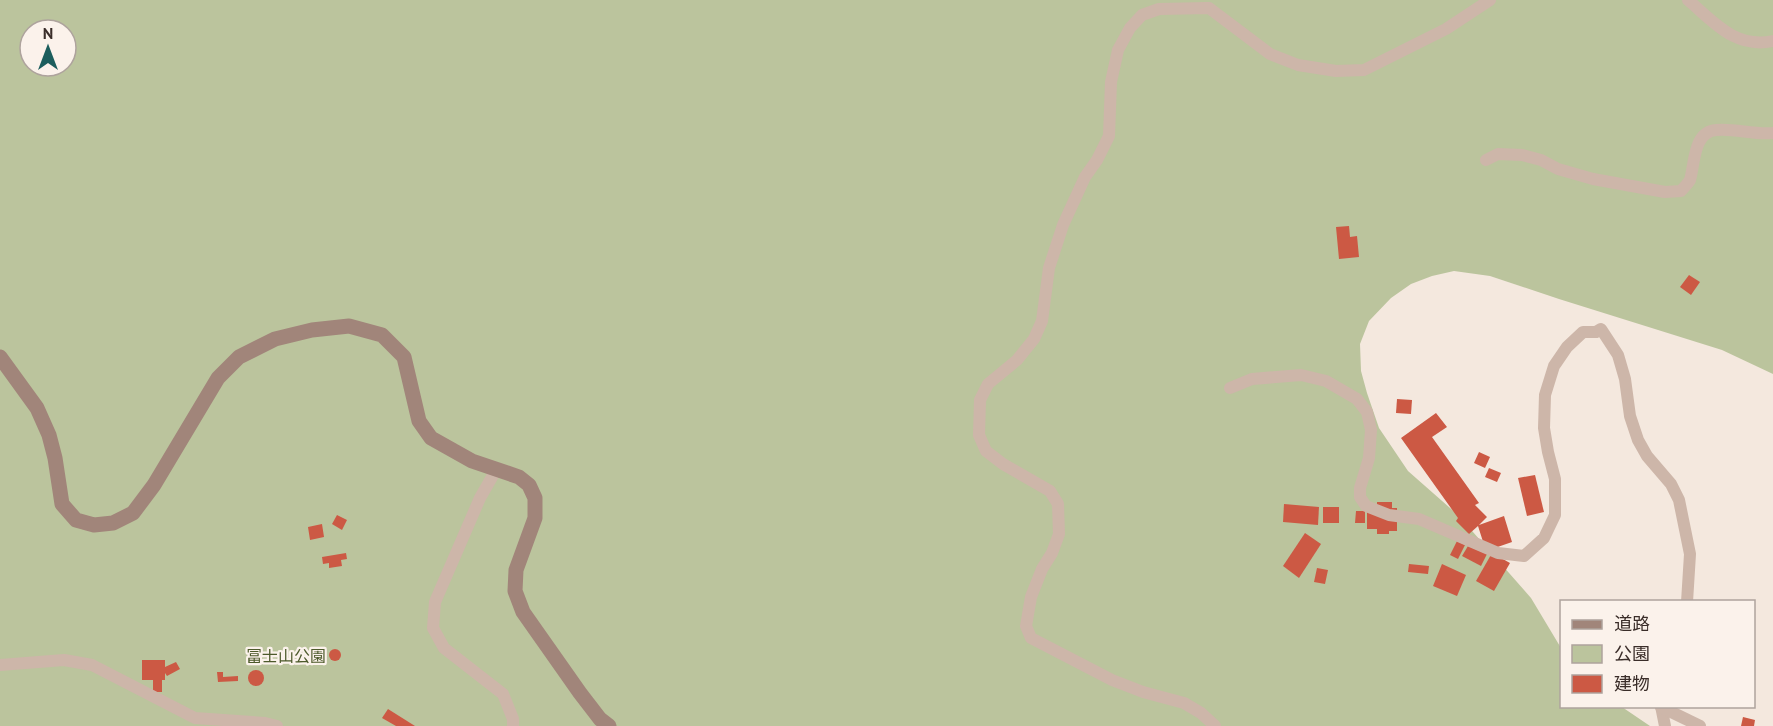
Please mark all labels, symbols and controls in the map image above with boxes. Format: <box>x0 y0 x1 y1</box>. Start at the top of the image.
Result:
north arrow <box>18 18 78 78</box>
text: N <box>43 23 53 43</box>
legend <box>1560 600 1755 708</box>
text: 道路 <box>1614 612 1650 635</box>
text: 公園 <box>1614 642 1650 665</box>
park label: 冨士山公園 <box>246 646 326 666</box>
text: 建物 <box>1614 672 1650 695</box>

